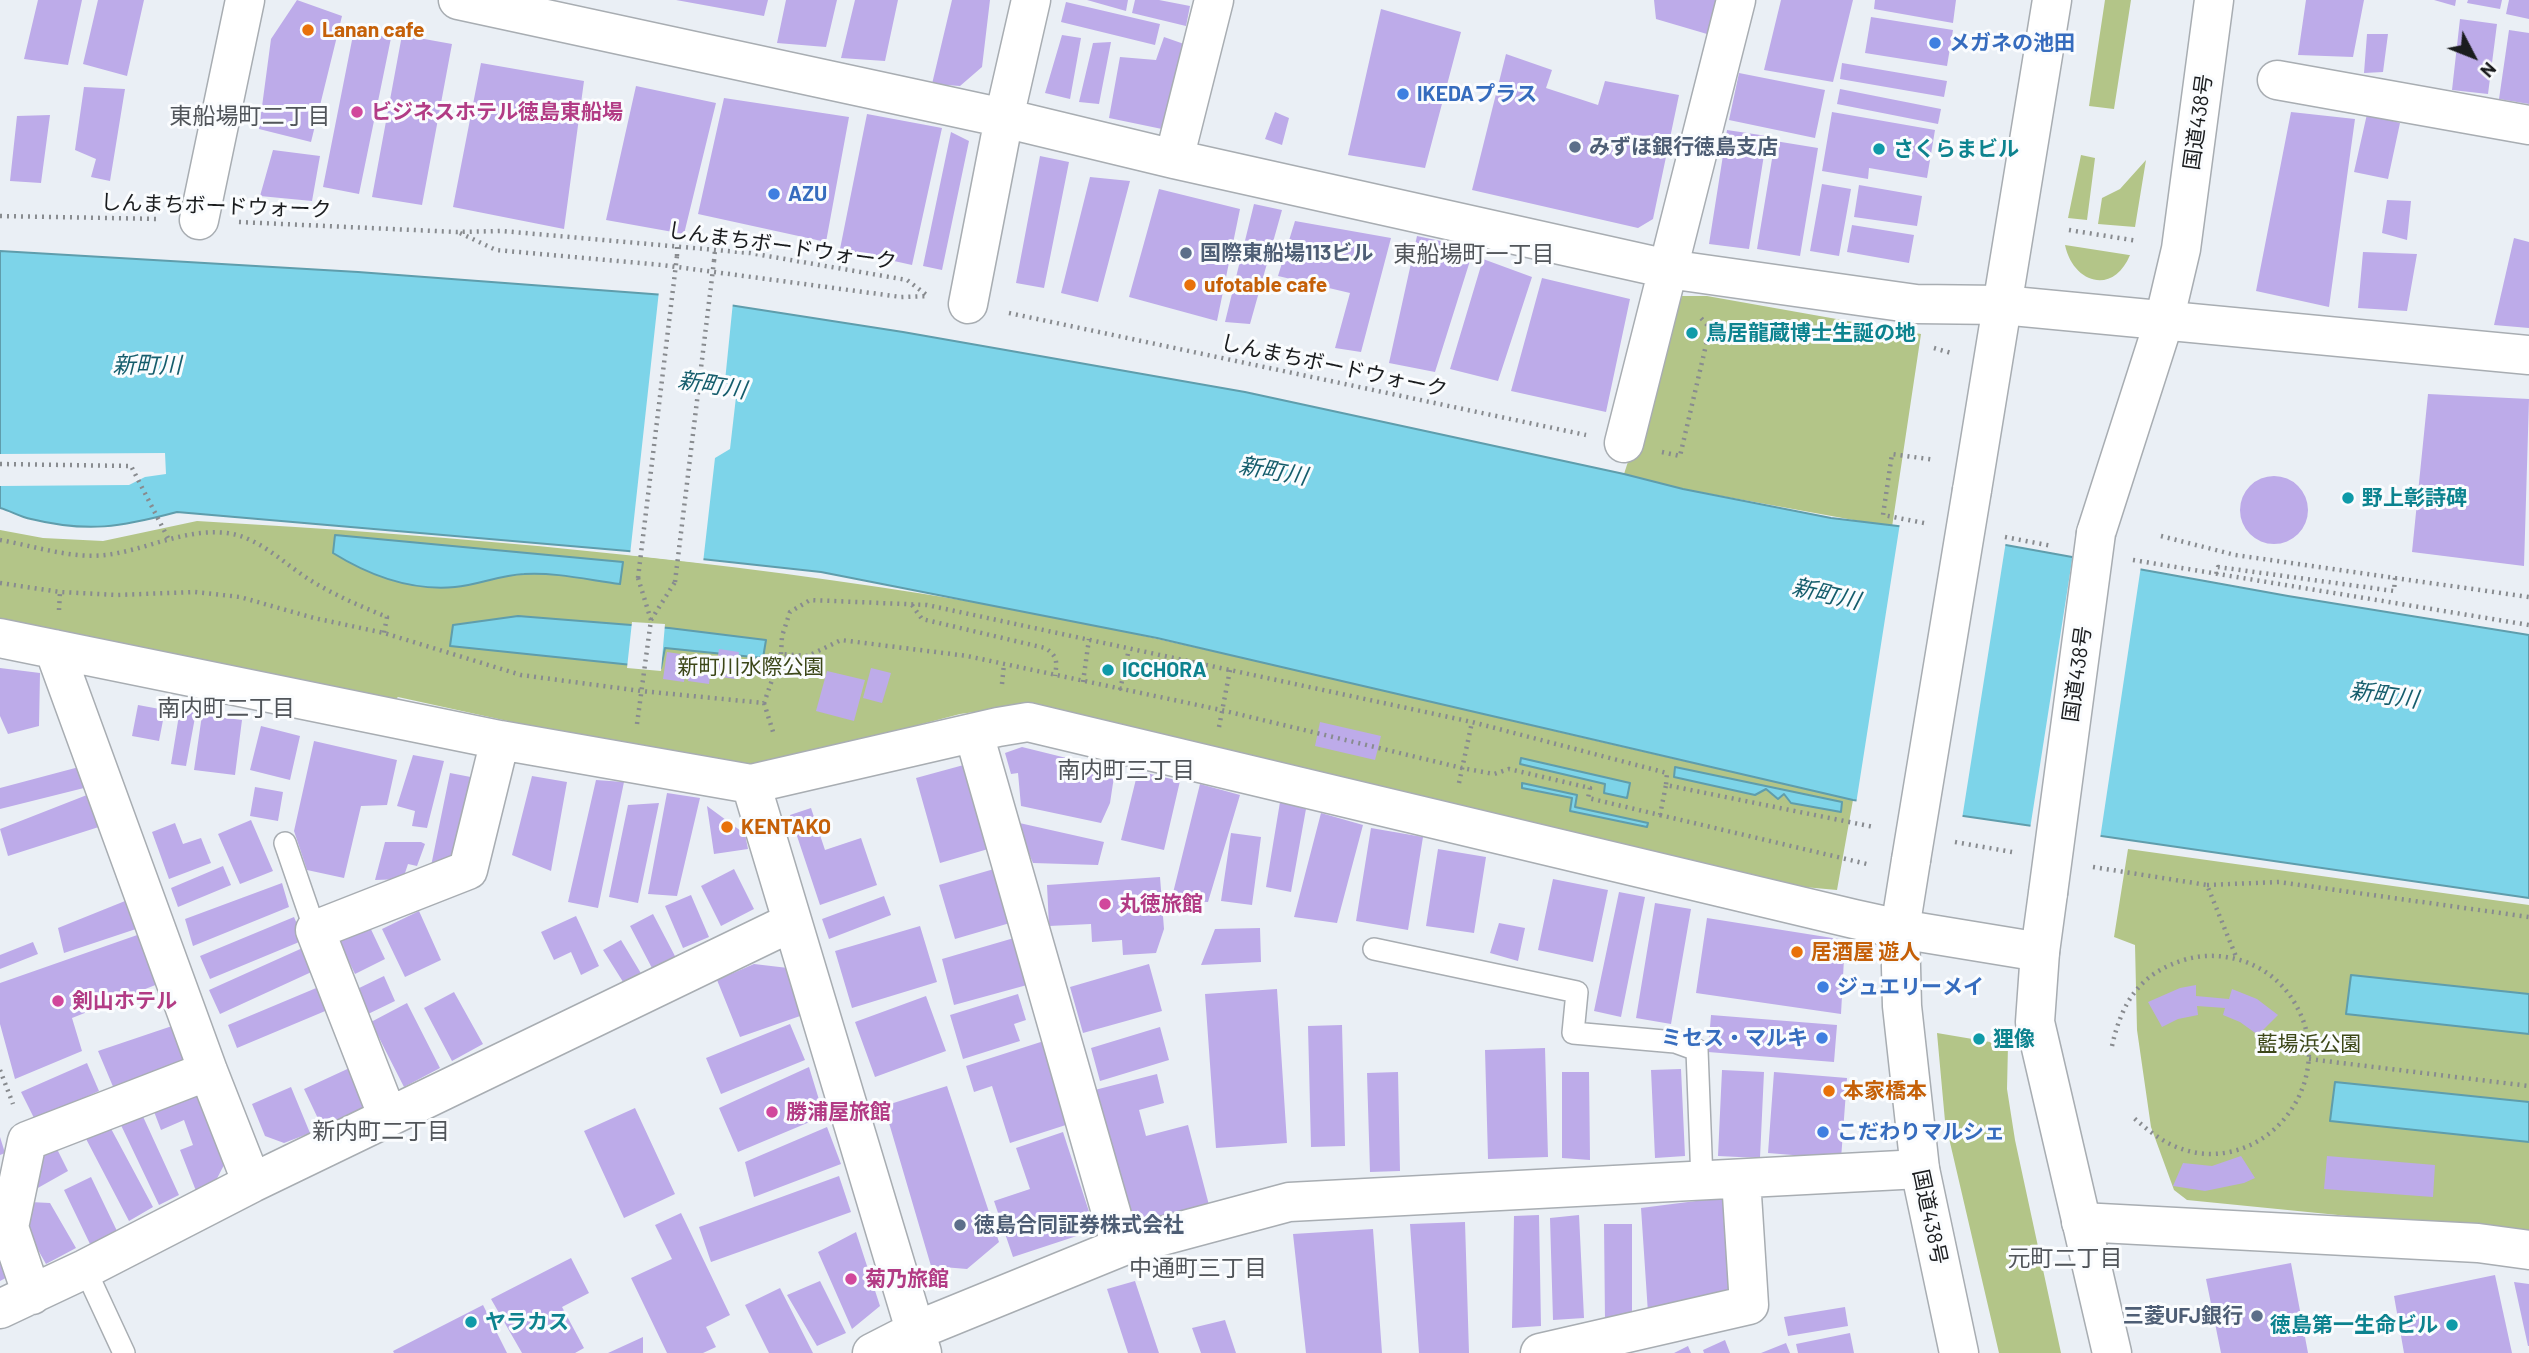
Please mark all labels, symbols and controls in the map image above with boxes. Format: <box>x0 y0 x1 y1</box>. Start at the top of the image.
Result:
place label: Lanan cafe <box>322 17 424 43</box>
north arrow <box>2438 21 2508 91</box>
marker: Lanan cafe <box>300 22 316 38</box>
place label: メガネの池田 <box>1949 30 2075 56</box>
marker: メガネの池田 <box>1927 35 1943 51</box>
text: N <box>2476 58 2502 83</box>
street label: 国道438号 <box>2179 73 2217 171</box>
place label: IKEDAプラス <box>1417 81 1537 107</box>
marker: IKEDAプラス <box>1395 86 1411 102</box>
place label: ビジネスホテル徳島東船場 <box>371 99 623 125</box>
district label: 東船場町二丁目 <box>170 102 330 130</box>
marker: ビジネスホテル徳島東船場 <box>349 104 365 120</box>
place label: みずほ銀行徳島支店 <box>1589 134 1778 160</box>
place label: さくらまビル <box>1893 136 2019 162</box>
marker: みずほ銀行徳島支店 <box>1567 139 1583 155</box>
marker: さくらまビル <box>1871 141 1887 157</box>
place label: AZU <box>788 181 827 207</box>
marker: AZU <box>766 186 782 202</box>
street label: しんまちボードウォーク <box>100 189 332 223</box>
street label: しんまちボードウォーク <box>666 217 898 275</box>
place label: 国際東船場113ビル <box>1200 240 1373 266</box>
district label: 東船場町一丁目 <box>1394 240 1554 268</box>
marker: 国際東船場113ビル <box>1178 245 1194 261</box>
place label: ufotable cafe <box>1204 272 1327 298</box>
marker: ufotable cafe <box>1182 277 1198 293</box>
place label: 鳥居龍蔵博士生誕の地 <box>1706 320 1916 346</box>
marker: 鳥居龍蔵博士生誕の地 <box>1684 325 1700 341</box>
street label: しんまちボードウォーク <box>1218 330 1450 402</box>
water label: 新町川 <box>113 351 181 379</box>
water label: 新町川 <box>676 366 748 404</box>
water label: 新町川 <box>1237 451 1309 491</box>
place label: 野上彰詩碑 <box>2362 485 2467 511</box>
marker: 野上彰詩碑 <box>2340 490 2356 506</box>
water label: 新町川 <box>1789 573 1863 615</box>
street label: 国道438号 <box>2058 625 2096 723</box>
park label: 新町川水際公園 <box>678 654 824 680</box>
place label: ICCHORA <box>1122 657 1207 683</box>
marker: ICCHORA <box>1100 662 1116 678</box>
water label: 新町川 <box>2348 677 2420 713</box>
district label: 南内町二丁目 <box>157 694 295 722</box>
district label: 南内町三丁目 <box>1057 756 1195 784</box>
place label: KENTAKO <box>741 814 831 840</box>
marker: KENTAKO <box>719 819 735 835</box>
place label: 丸徳旅館 <box>1119 891 1203 917</box>
marker: 丸徳旅館 <box>1097 896 1113 912</box>
place label: 居酒屋 遊人 <box>1811 939 1920 965</box>
marker: 居酒屋 遊人 <box>1789 944 1805 960</box>
place label: ジュエリーメイ <box>1837 974 1984 1000</box>
marker: ジュエリーメイ <box>1815 979 1831 995</box>
place label: 剣山ホテル <box>72 988 177 1014</box>
marker: 剣山ホテル <box>50 993 66 1009</box>
place label: ミセス・マルキ <box>1661 1025 1808 1051</box>
place label: 狸像 <box>1993 1026 2035 1052</box>
marker: ミセス・マルキ <box>1814 1030 1830 1046</box>
marker: 狸像 <box>1971 1031 1987 1047</box>
park label: 藍場浜公園 <box>2257 1031 2361 1057</box>
place label: 本家橋本 <box>1843 1078 1927 1104</box>
marker: 本家橋本 <box>1821 1083 1837 1099</box>
place label: 勝浦屋旅館 <box>786 1099 891 1125</box>
marker: 勝浦屋旅館 <box>764 1104 780 1120</box>
district label: 新内町二丁目 <box>312 1117 450 1145</box>
place label: こだわりマルシェ <box>1837 1119 2005 1145</box>
marker: こだわりマルシェ <box>1815 1124 1831 1140</box>
street label: 国道438号 <box>1908 1167 1952 1267</box>
place label: 徳島合同証券株式会社 <box>974 1212 1184 1238</box>
marker: 徳島合同証券株式会社 <box>952 1217 968 1233</box>
district label: 元町二丁目 <box>2008 1244 2122 1272</box>
district label: 中通町三丁目 <box>1129 1254 1267 1282</box>
place label: 菊乃旅館 <box>865 1266 949 1292</box>
marker: 菊乃旅館 <box>843 1271 859 1287</box>
place label: 三菱UFJ銀行 <box>2123 1303 2243 1329</box>
marker: 三菱UFJ銀行 <box>2249 1308 2265 1324</box>
place label: ヤラカス <box>485 1309 569 1335</box>
place label: 徳島第一生命ビル <box>2270 1312 2438 1338</box>
marker: ヤラカス <box>463 1314 479 1330</box>
marker: 徳島第一生命ビル <box>2444 1317 2460 1333</box>

